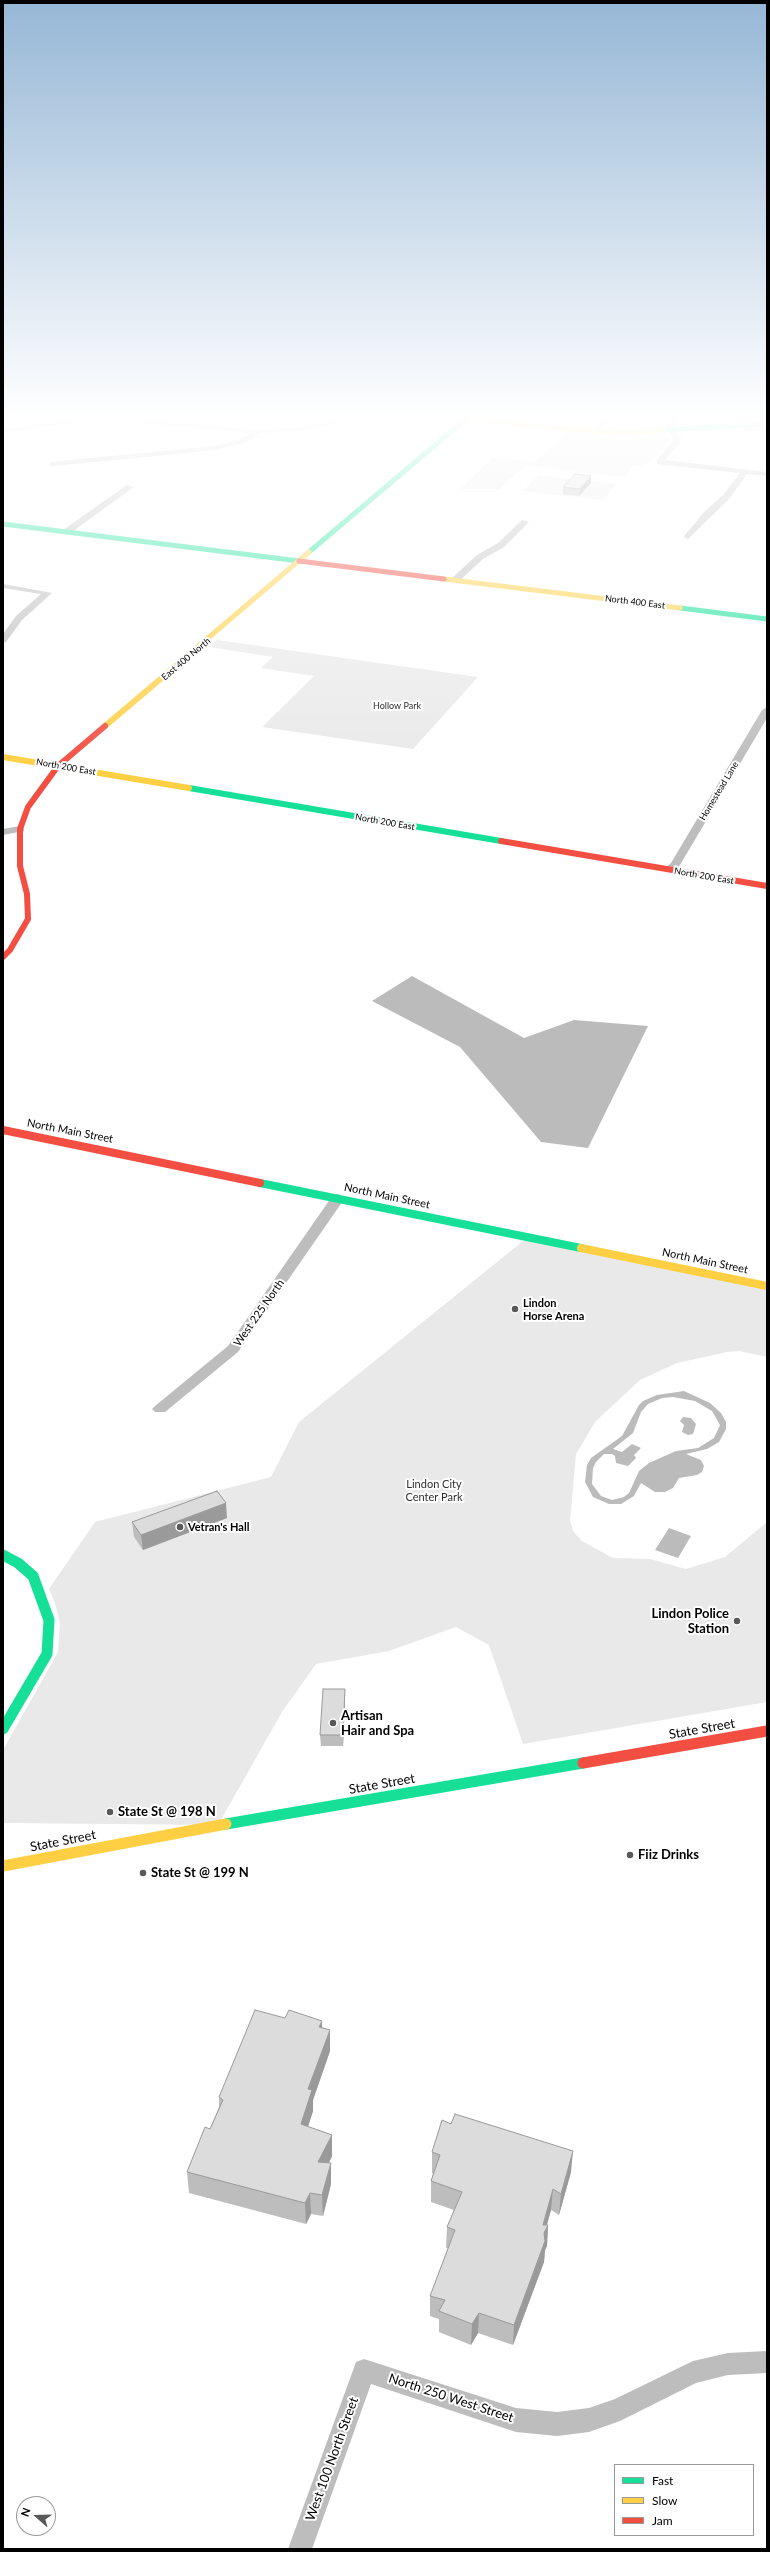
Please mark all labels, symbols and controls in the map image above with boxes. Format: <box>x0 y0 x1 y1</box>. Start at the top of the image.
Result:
street label: North 400 East <box>604 593 666 611</box>
street label: East 400 North <box>159 635 213 683</box>
park label: Hollow Park <box>373 701 421 711</box>
street label: North 200 East <box>35 756 97 778</box>
street label: Homestead Lane <box>697 760 741 822</box>
street label: North 200 East <box>354 811 416 833</box>
street label: North 200 East <box>673 865 735 887</box>
street label: North Main Street <box>26 1116 114 1146</box>
street label: North Main Street <box>343 1180 431 1212</box>
street label: North Main Street <box>661 1245 749 1277</box>
street label: West 225 North <box>231 1277 287 1349</box>
place label: Lindon Horse Arena <box>523 1296 584 1322</box>
marker: Lindon Horse Arena <box>510 1304 520 1314</box>
park label: Lindon City Center Park <box>405 1477 463 1503</box>
place label: Vetran's Hall <box>188 1520 249 1534</box>
marker: Vetran's Hall <box>175 1522 185 1532</box>
place label: Lindon Police Station <box>651 1606 729 1637</box>
marker: Lindon Police Station <box>732 1616 742 1626</box>
place label: Artisan Hair and Spa <box>341 1708 414 1739</box>
street label: State Street <box>668 1716 736 1742</box>
marker: Artisan Hair and Spa <box>328 1718 338 1728</box>
street label: State Street <box>348 1771 416 1797</box>
place label: State St @ 198 N <box>118 1804 216 1820</box>
marker: State St @ 198 N <box>105 1807 115 1817</box>
street label: State Street <box>29 1827 97 1855</box>
place label: Fiiz Drinks <box>638 1847 699 1863</box>
marker: Fiiz Drinks <box>625 1850 635 1860</box>
place label: State St @ 199 N <box>151 1865 249 1881</box>
marker: State St @ 199 N <box>138 1868 148 1878</box>
street label: North 250 West Street <box>387 2370 515 2426</box>
street label: West 100 North Street <box>302 2395 362 2523</box>
legend <box>614 2464 754 2536</box>
text: Fast <box>652 2473 673 2488</box>
text: Slow <box>652 2493 677 2508</box>
north arrow <box>16 2496 56 2536</box>
text: N <box>18 2506 33 2518</box>
text: Jam <box>652 2513 673 2528</box>

